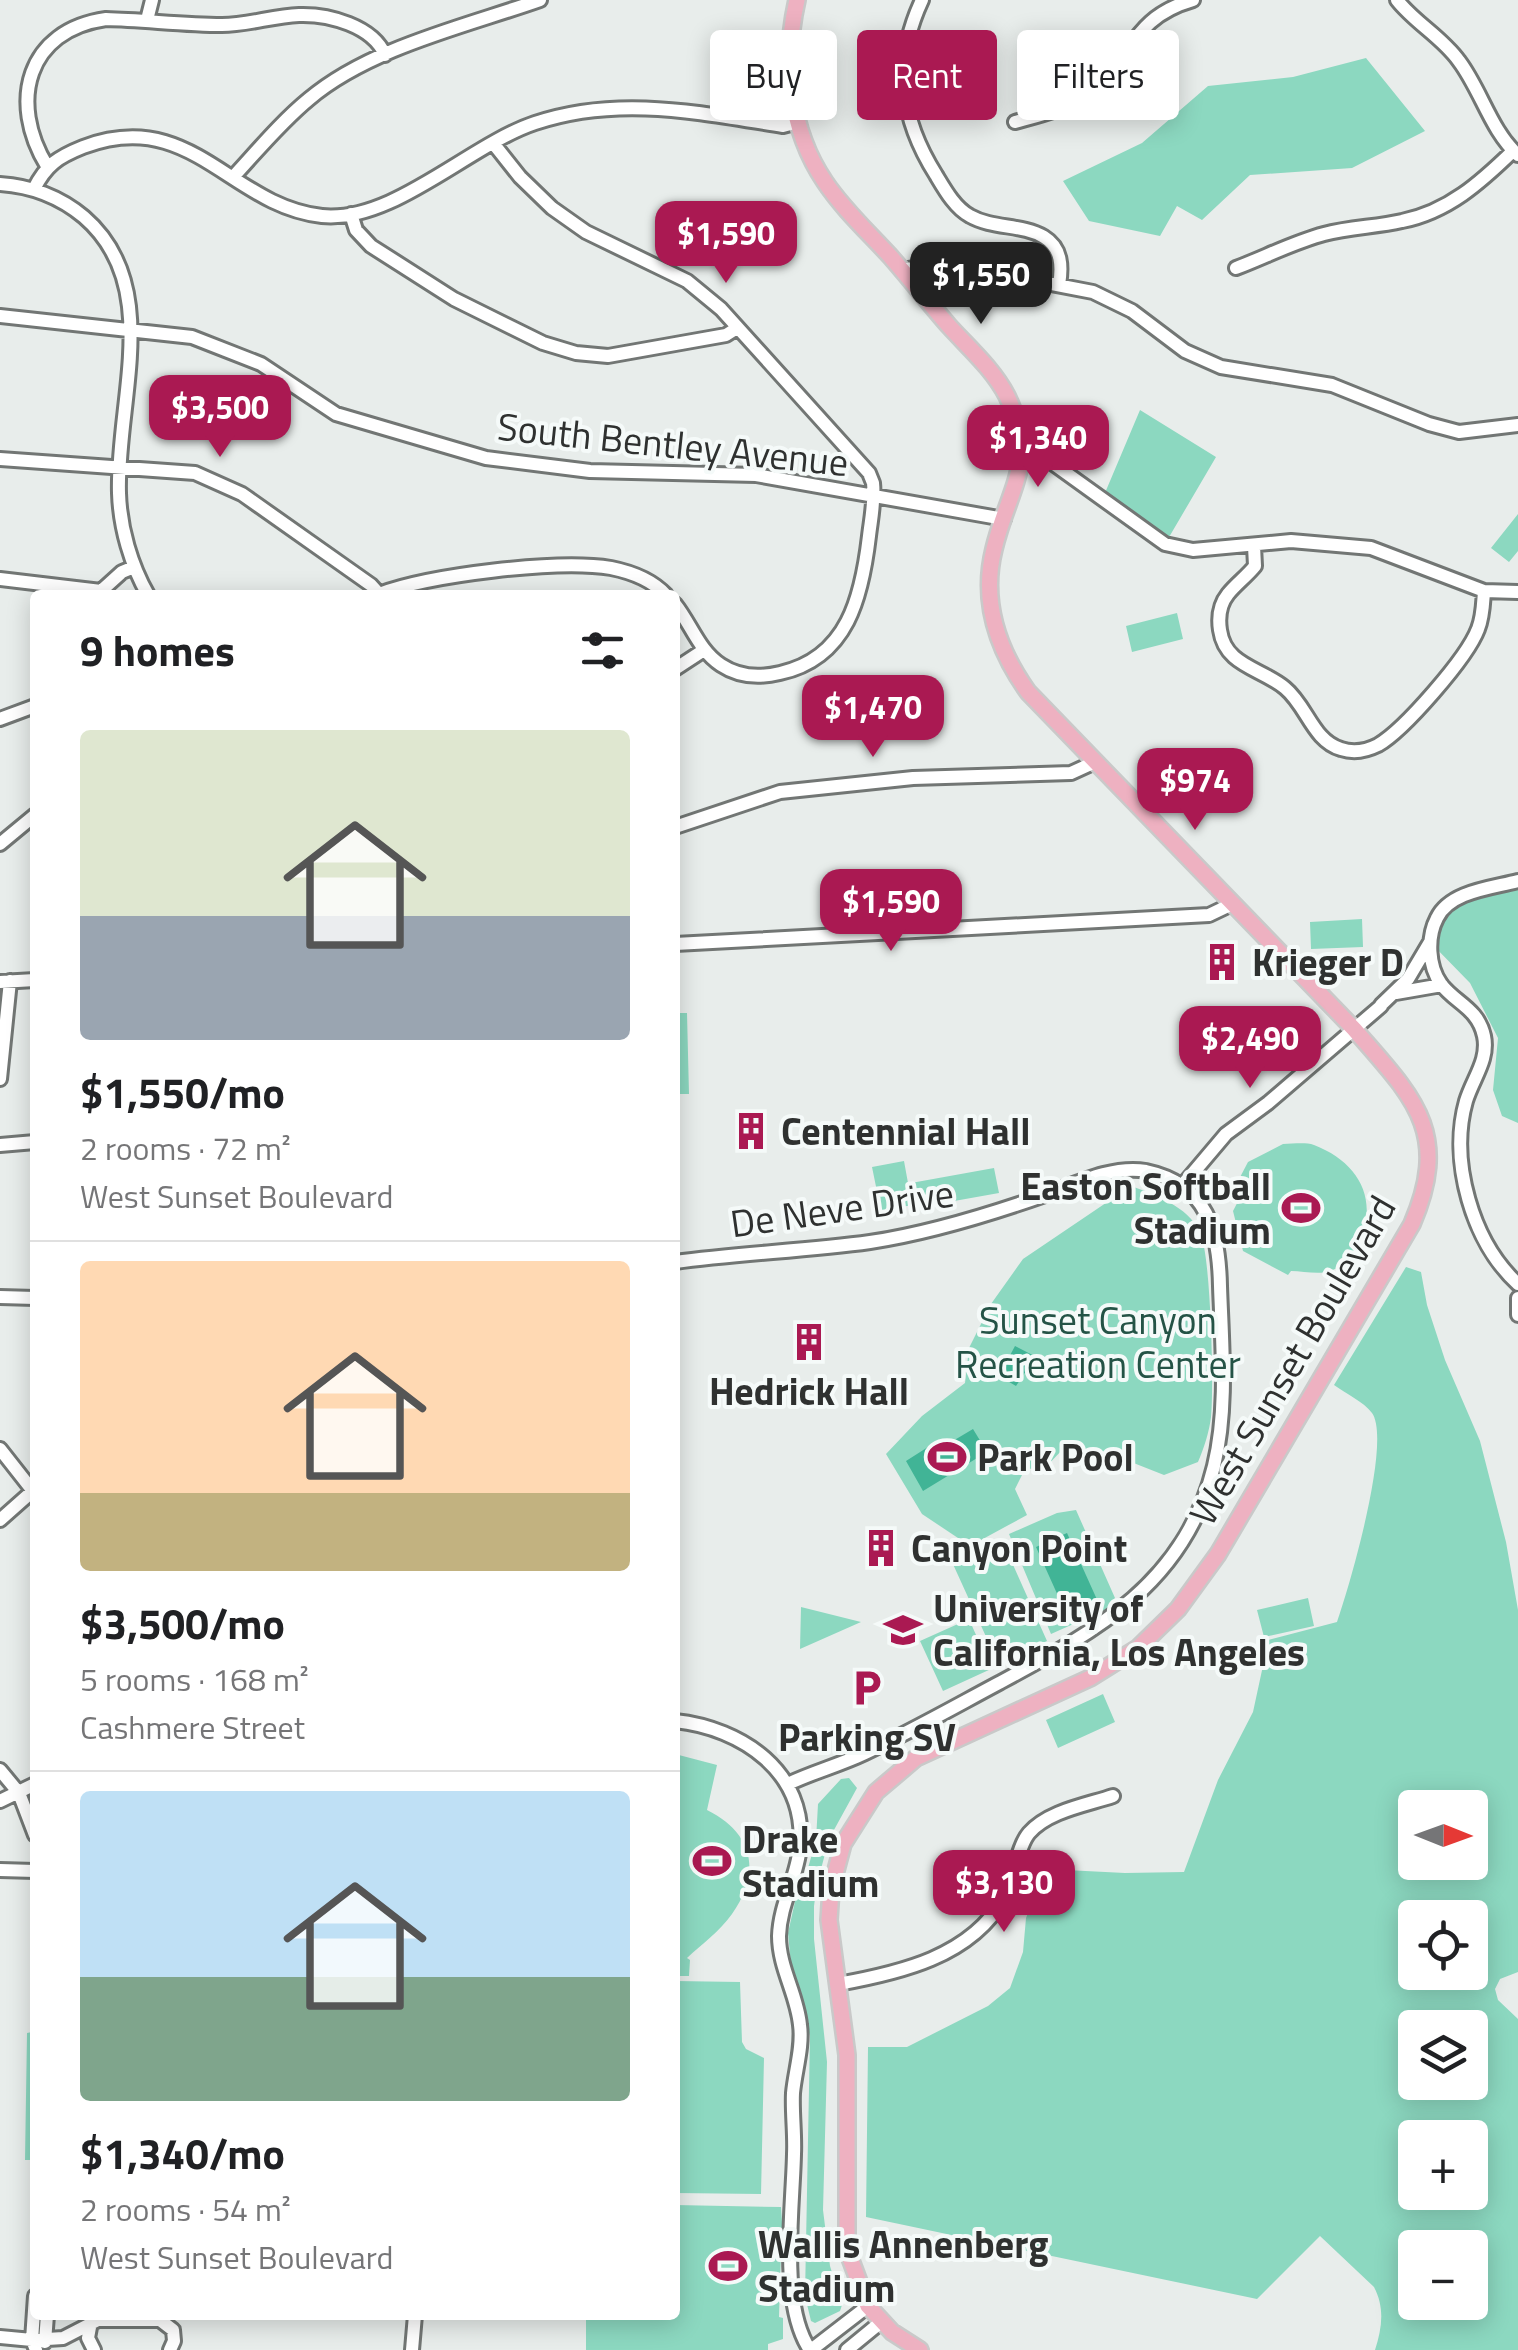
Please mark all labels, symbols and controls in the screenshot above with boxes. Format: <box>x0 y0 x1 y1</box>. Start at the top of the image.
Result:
chip: Buy <box>710 30 837 120</box>
chip: Rent <box>857 30 997 120</box>
chip: Filters <box>1017 30 1179 120</box>
pin: $1,590 <box>645 201 807 286</box>
text: $1,590 <box>677 209 775 257</box>
pin: $1,550 <box>900 242 1062 327</box>
text: $1,550 <box>932 250 1030 298</box>
pin: $3,500 <box>139 375 301 460</box>
text: $3,500 <box>171 383 269 431</box>
street label: South Bentley Avenue <box>495 397 851 491</box>
pin: $1,340 <box>957 405 1119 490</box>
text: $1,340 <box>989 413 1087 461</box>
text: 9 homes <box>80 618 235 682</box>
icon: filters <box>575 623 630 678</box>
pin: $1,470 <box>792 675 954 760</box>
text: $1,470 <box>824 683 922 731</box>
pin: $974 <box>1136 748 1254 833</box>
text: $974 <box>1159 756 1231 804</box>
icon: home <box>265 795 445 975</box>
pin: $1,590 <box>810 869 972 954</box>
text: $1,590 <box>842 877 940 925</box>
place label: Krieger D <box>1252 933 1404 991</box>
building icon: Krieger D <box>1201 941 1243 983</box>
pin: $2,490 <box>1169 1006 1331 1091</box>
text: $2,490 <box>1201 1014 1299 1062</box>
text: $1,550/mo <box>80 1060 285 1124</box>
place label: Centennial Hall <box>781 1102 1030 1160</box>
building icon: Centennial Hall <box>730 1110 772 1152</box>
text: 2 rooms · 72 m² <box>80 1124 291 1172</box>
place label: Easton Softball Stadium <box>1020 1157 1271 1259</box>
street label: De Neve Drive <box>727 1164 957 1252</box>
text: West Sunset Boulevard <box>80 1172 393 1220</box>
street label: West Sunset Boulevard <box>1174 1184 1410 1536</box>
sports icon: Easton Softball Stadium <box>1280 1187 1322 1229</box>
park label: Sunset Canyon Recreation Center <box>955 1291 1241 1393</box>
building icon: Hedrick Hall <box>788 1321 830 1363</box>
icon: home <box>265 1326 445 1506</box>
place label: Hedrick Hall <box>709 1362 909 1420</box>
place label: Park Pool <box>977 1428 1134 1486</box>
sports icon: Park Pool <box>926 1436 968 1478</box>
place label: Canyon Point <box>911 1519 1127 1577</box>
building icon: Canyon Point <box>860 1527 902 1569</box>
place label: University of California, Los Angeles <box>933 1579 1305 1681</box>
text: $3,500/mo <box>80 1591 285 1655</box>
school or university icon: University of California, Los Angeles <box>882 1609 924 1651</box>
text: 5 rooms · 168 m² <box>80 1655 309 1703</box>
parking icon: Parking SV <box>846 1667 888 1709</box>
text: Cashmere Street <box>80 1703 305 1751</box>
place label: Parking SV <box>778 1708 956 1766</box>
north arrow <box>1398 1790 1488 1880</box>
map controls <box>1398 1790 1488 2320</box>
place label: Drake Stadium <box>742 1810 879 1912</box>
sports icon: Drake Stadium <box>691 1840 733 1882</box>
pin: $3,130 <box>923 1850 1085 1935</box>
icon: home <box>265 1856 445 2036</box>
text: $3,130 <box>955 1858 1053 1906</box>
button: locate <box>1398 1900 1488 1990</box>
button: layers <box>1398 2010 1488 2100</box>
button: + <box>1398 2120 1488 2210</box>
text: $1,340/mo <box>80 2121 285 2185</box>
text: 2 rooms · 54 m² <box>80 2185 291 2233</box>
place label: Wallis Annenberg Stadium <box>758 2215 1049 2317</box>
button: − <box>1398 2230 1488 2320</box>
text: West Sunset Boulevard <box>80 2233 393 2281</box>
sports icon: Wallis Annenberg Stadium <box>707 2245 749 2287</box>

